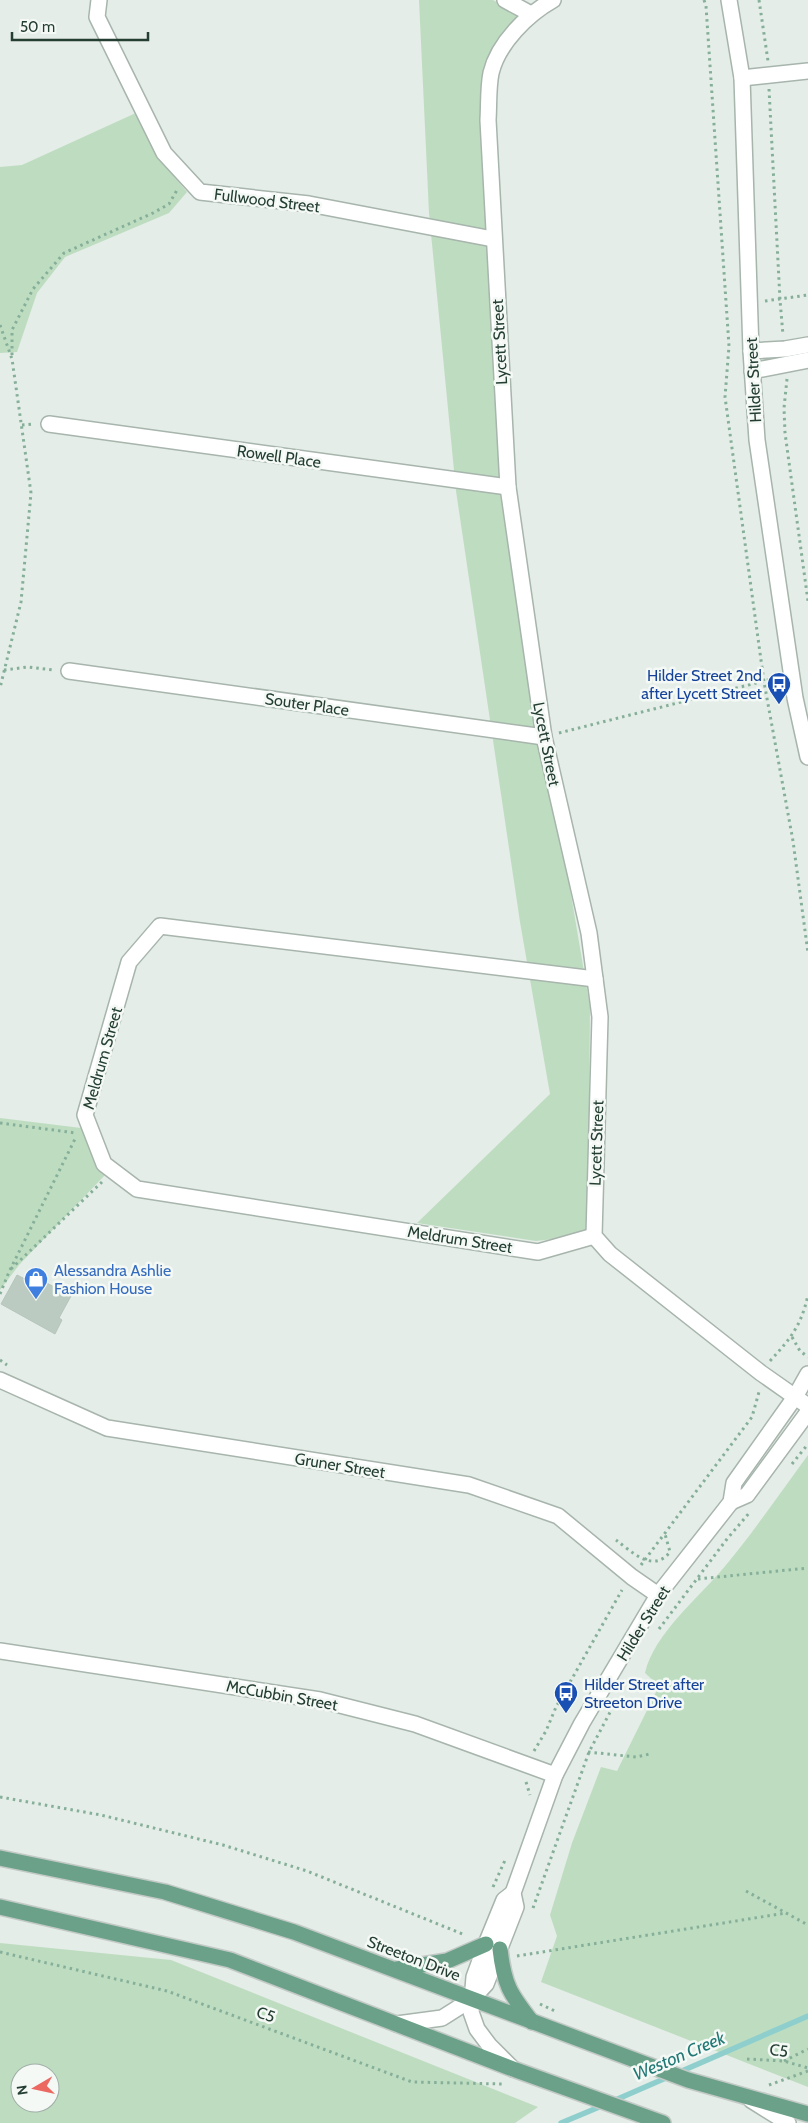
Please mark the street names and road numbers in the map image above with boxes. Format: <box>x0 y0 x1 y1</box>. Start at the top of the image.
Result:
street label: Fullwood Street <box>213 185 321 216</box>
street label: Lycett Street <box>488 298 511 385</box>
street label: Hilder Street <box>742 336 765 423</box>
street label: Rowell Place <box>236 441 322 472</box>
street label: Souter Place <box>264 689 350 720</box>
street label: Lycett Street <box>529 700 564 789</box>
street label: Meldrum Street <box>79 1004 126 1112</box>
street label: Lycett Street <box>586 1099 608 1186</box>
street label: Meldrum Street <box>406 1222 514 1257</box>
street label: Gruner Street <box>293 1449 387 1482</box>
street label: Hilder Street <box>613 1582 674 1664</box>
street label: McCubbin Street <box>225 1676 340 1715</box>
street label: Streeton Drive <box>365 1932 463 1985</box>
street label: C5 <box>254 2002 278 2027</box>
street label: C5 <box>769 2040 789 2061</box>

